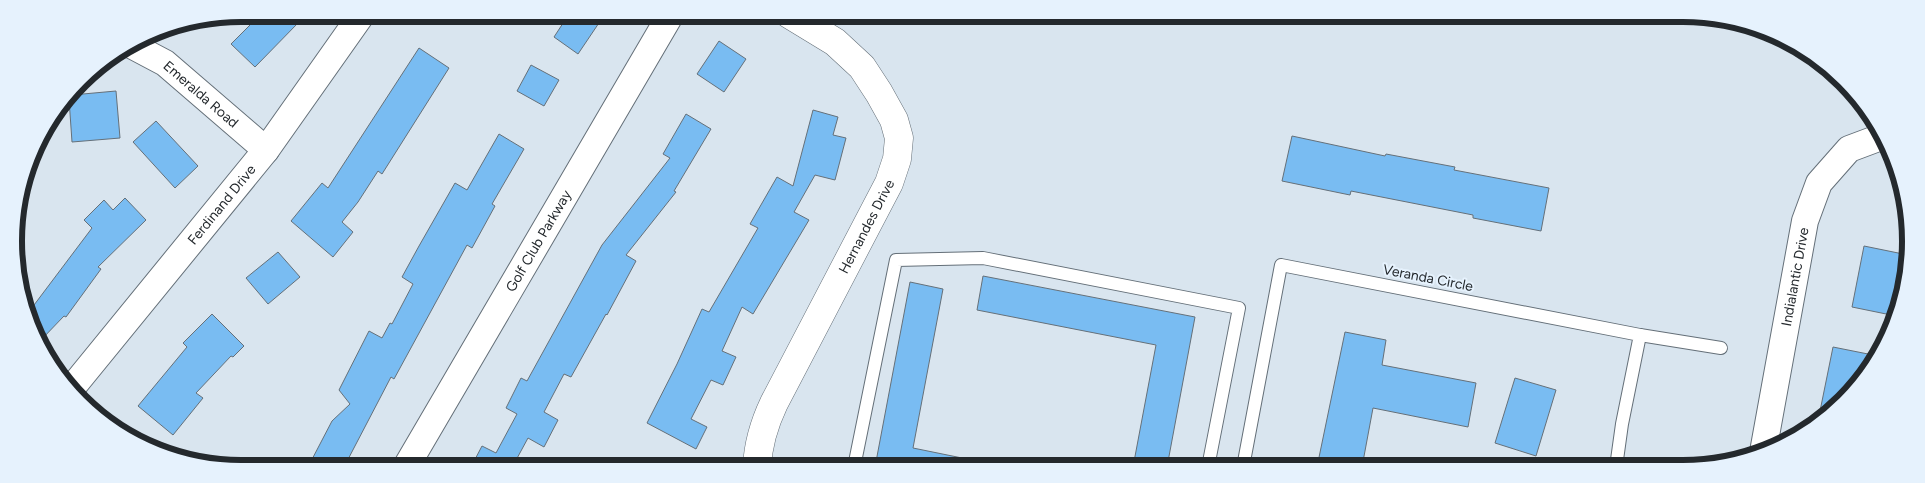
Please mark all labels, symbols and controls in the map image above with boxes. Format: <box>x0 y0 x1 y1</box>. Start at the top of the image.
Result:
street label: Emeralda Road <box>160 57 242 131</box>
street label: Ferdinand Drive <box>184 161 259 248</box>
street label: Hernandes Drive <box>835 176 898 276</box>
street label: Golf Club Parkway <box>502 186 575 295</box>
street label: Indialantic Drive <box>1778 226 1812 328</box>
street label: Veranda Circle <box>1381 261 1475 295</box>

